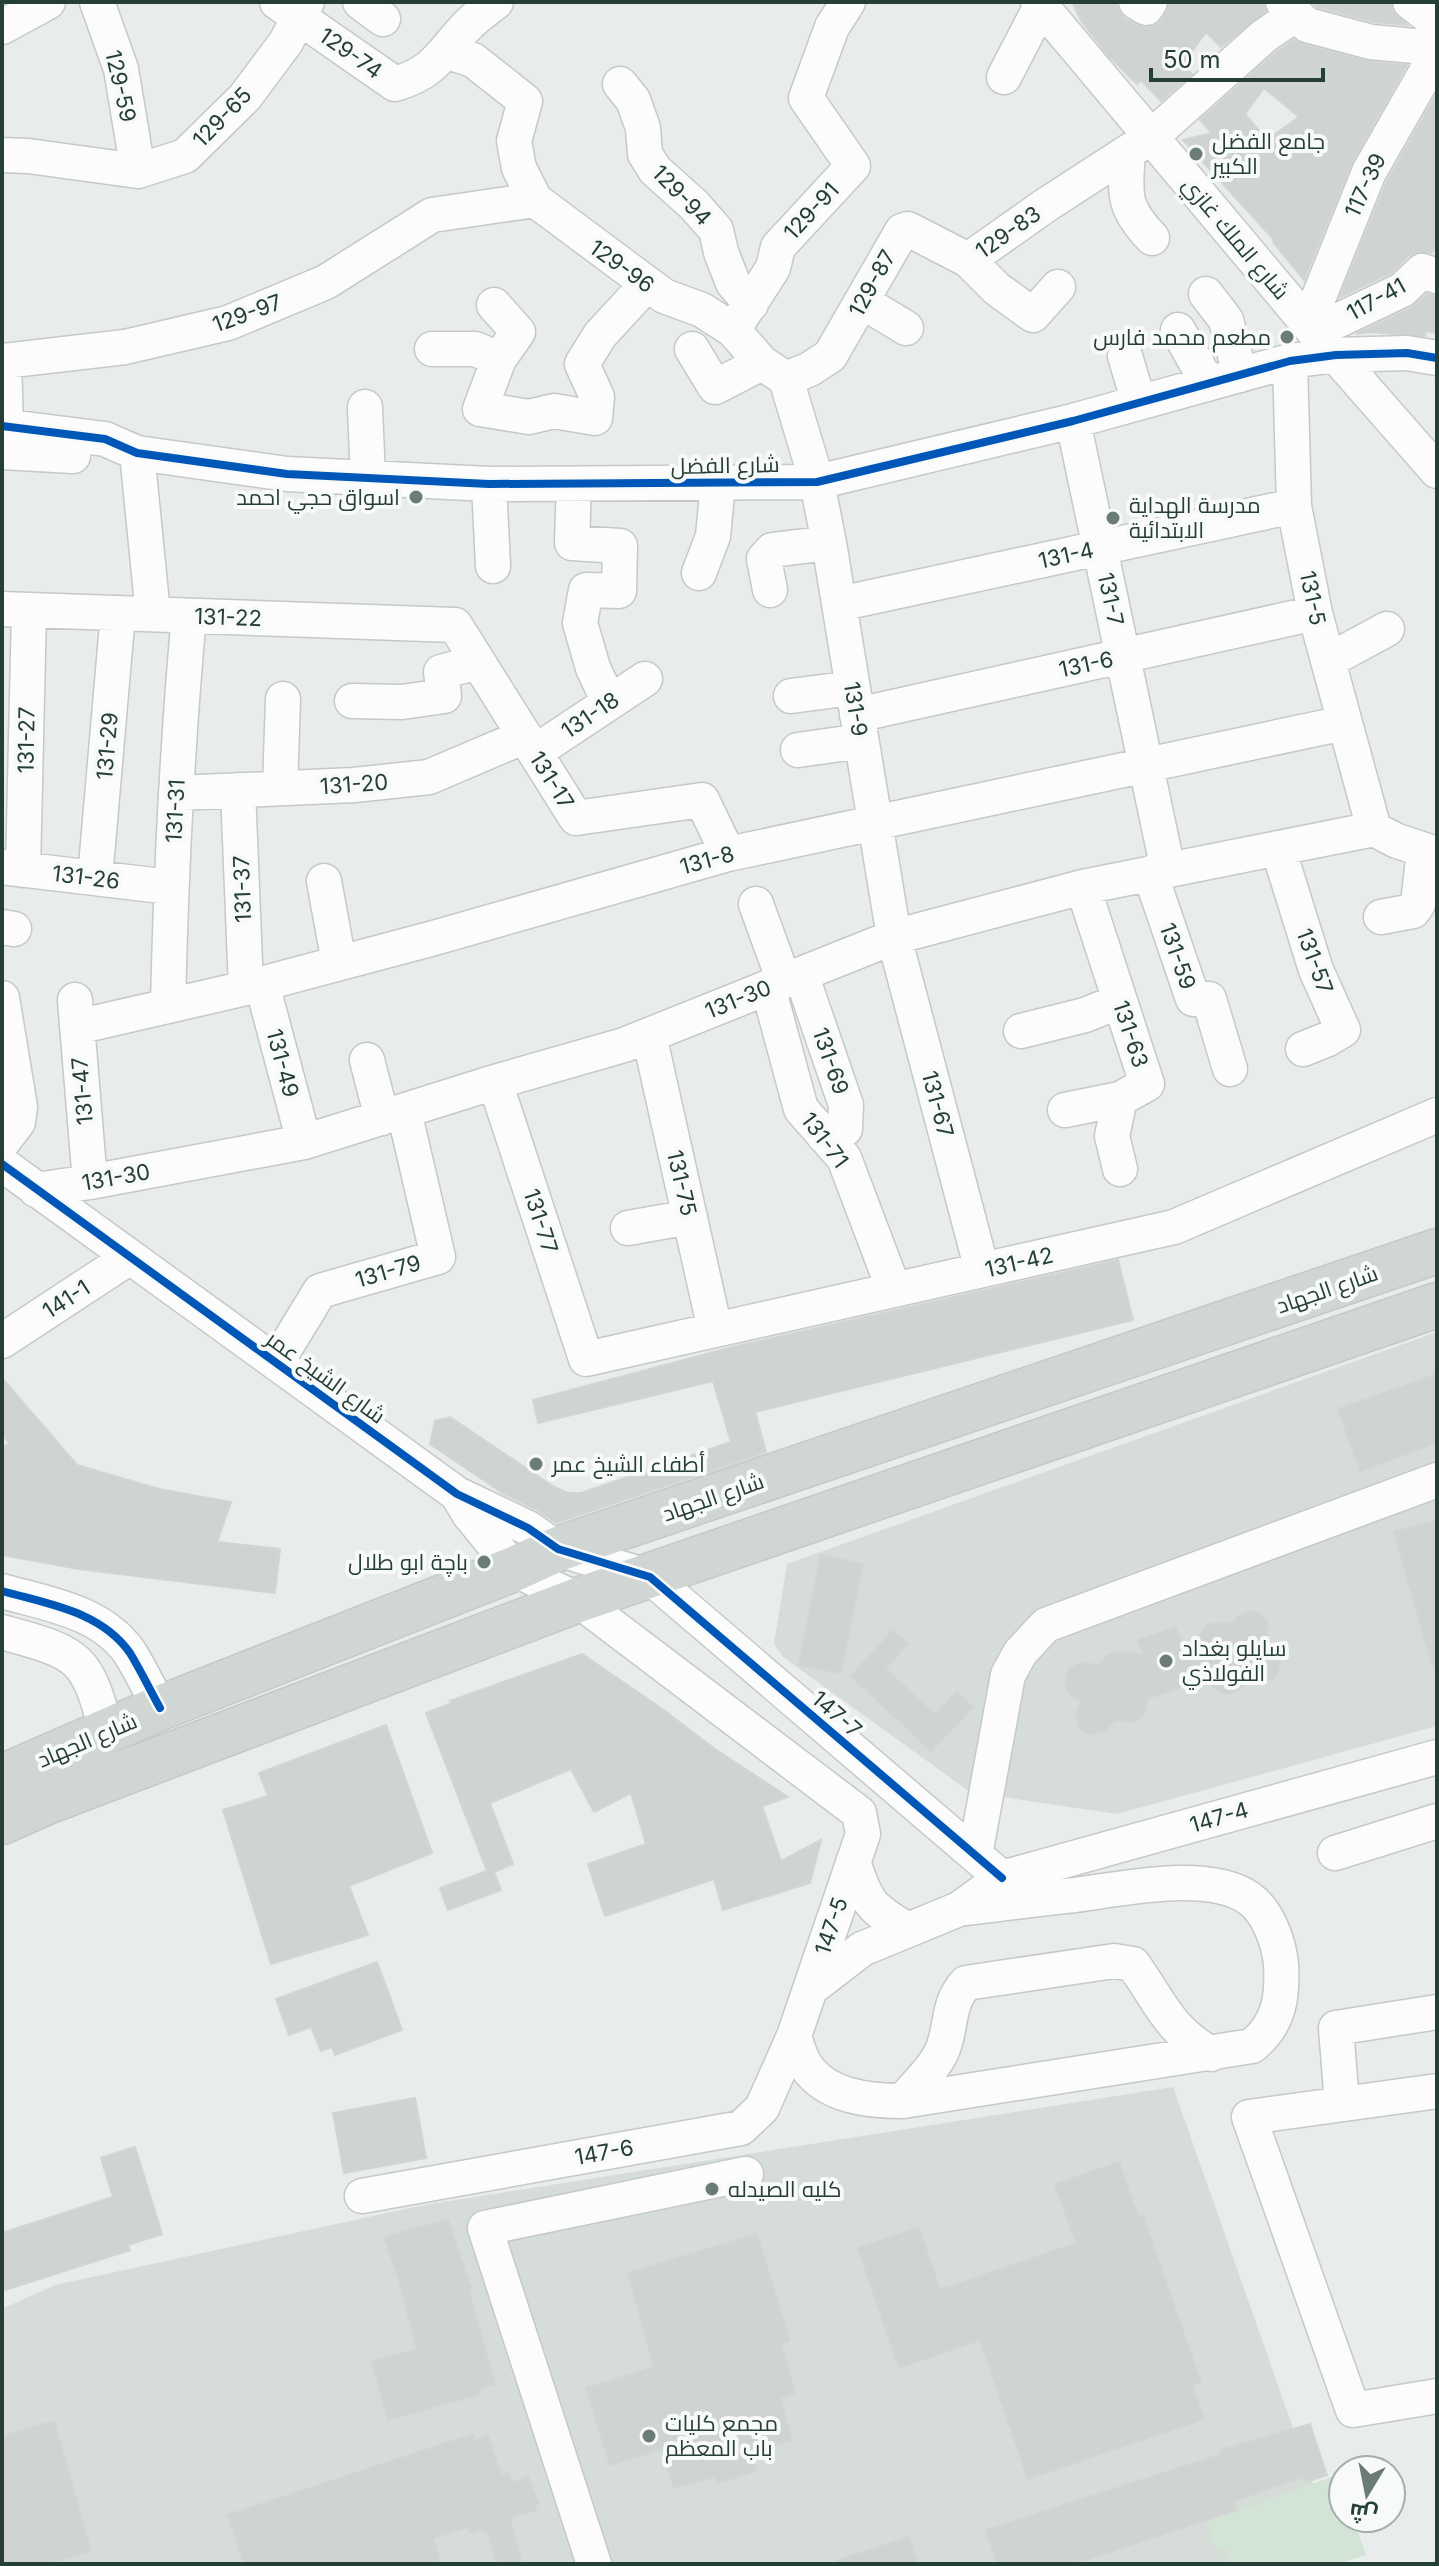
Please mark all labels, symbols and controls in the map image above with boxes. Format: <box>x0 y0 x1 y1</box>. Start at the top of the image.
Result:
street label: 129-74 <box>314 22 388 84</box>
scale bar <box>1151 32 1323 82</box>
text: 50 m <box>1163 45 1221 74</box>
street label: 129-59 <box>100 47 142 125</box>
street label: 129-65 <box>187 82 257 152</box>
place label: جامع الفضل الكبير <box>1210 128 1325 179</box>
marker: جامع الفضل الكبير <box>1187 145 1205 163</box>
street label: 117-39 <box>1339 149 1391 221</box>
street label: 129-94 <box>647 159 717 231</box>
street label: شارع الملك غازي <box>1174 172 1295 307</box>
street label: 129-91 <box>778 177 844 245</box>
street label: 129-83 <box>971 200 1045 264</box>
street label: 129-96 <box>585 234 659 298</box>
street label: 129-87 <box>843 245 901 321</box>
street label: 117-41 <box>1342 272 1410 326</box>
street label: 129-97 <box>209 289 285 337</box>
place label: مطعم محمد فارس <box>1093 324 1271 353</box>
marker: مطعم محمد فارس <box>1278 328 1296 346</box>
street label: شارع الفضل <box>670 451 780 481</box>
place label: اسواق حجي احمد <box>236 484 400 514</box>
marker: اسواق حجي احمد <box>407 488 425 506</box>
place label: مدرسة الهداية الابتدائية <box>1129 492 1261 543</box>
marker: مدرسة الهداية الابتدائية <box>1104 509 1122 527</box>
street label: 131-4 <box>1036 536 1096 574</box>
street label: 131-5 <box>1295 568 1331 628</box>
street label: 131-7 <box>1093 570 1129 628</box>
street label: 131-22 <box>194 603 262 631</box>
street label: 131-6 <box>1056 646 1116 682</box>
street label: 131-9 <box>839 680 873 738</box>
street label: 131-18 <box>556 686 624 744</box>
street label: 131-27 <box>12 706 40 774</box>
street label: 131-29 <box>91 711 123 781</box>
street label: 131-17 <box>524 746 580 814</box>
street label: 131-20 <box>319 769 389 799</box>
street label: 131-31 <box>160 778 190 844</box>
street label: 131-8 <box>677 840 737 880</box>
street label: 131-37 <box>228 855 256 923</box>
street label: 131-26 <box>51 860 121 894</box>
street label: 131-59 <box>1155 919 1201 993</box>
street label: 131-57 <box>1291 925 1339 997</box>
street label: 131-30 <box>701 974 775 1024</box>
street label: 131-63 <box>1108 997 1154 1071</box>
street label: 131-69 <box>807 1024 855 1098</box>
street label: 131-49 <box>261 1026 305 1100</box>
street label: 131-47 <box>66 1056 98 1126</box>
street label: 131-67 <box>917 1068 959 1140</box>
street label: 131-71 <box>796 1107 854 1173</box>
street label: 131-75 <box>662 1148 702 1218</box>
street label: 131-30 <box>80 1158 152 1196</box>
street label: 131-77 <box>518 1185 564 1257</box>
street label: 131-42 <box>982 1242 1056 1282</box>
street label: 131-79 <box>352 1249 424 1293</box>
street label: شارع الجهاد <box>1273 1260 1382 1320</box>
street label: 141-1 <box>38 1274 94 1324</box>
street label: شارع الشيخ عمر <box>259 1324 391 1430</box>
place label: أطفاء الشيخ عمر <box>550 1451 705 1479</box>
marker: أطفاء الشيخ عمر <box>527 1455 545 1473</box>
street label: شارع الجهاد <box>659 1468 768 1528</box>
place label: باچة ابو طلال <box>348 1549 468 1577</box>
marker: باچة ابو طلال <box>475 1553 493 1571</box>
place label: سايلو بغداد الفولاذي <box>1182 1635 1286 1690</box>
marker: سايلو بغداد الفولاذي <box>1157 1652 1175 1670</box>
street label: 147-7 <box>807 1685 867 1743</box>
street label: شارع الجهاد <box>33 1707 141 1774</box>
street label: 147-4 <box>1187 1796 1251 1838</box>
street label: 147-5 <box>809 1894 853 1958</box>
street label: 147-6 <box>573 2134 635 2170</box>
place label: كليه الصيدله <box>728 2176 842 2202</box>
marker: كليه الصيدله <box>703 2180 721 2198</box>
place label: مجمع كليات باب المعظم <box>665 2410 778 2464</box>
marker: مجمع كليات باب المعظم <box>640 2427 658 2445</box>
north arrow <box>1327 2454 1407 2534</box>
text: ش <box>1347 2497 1380 2529</box>

